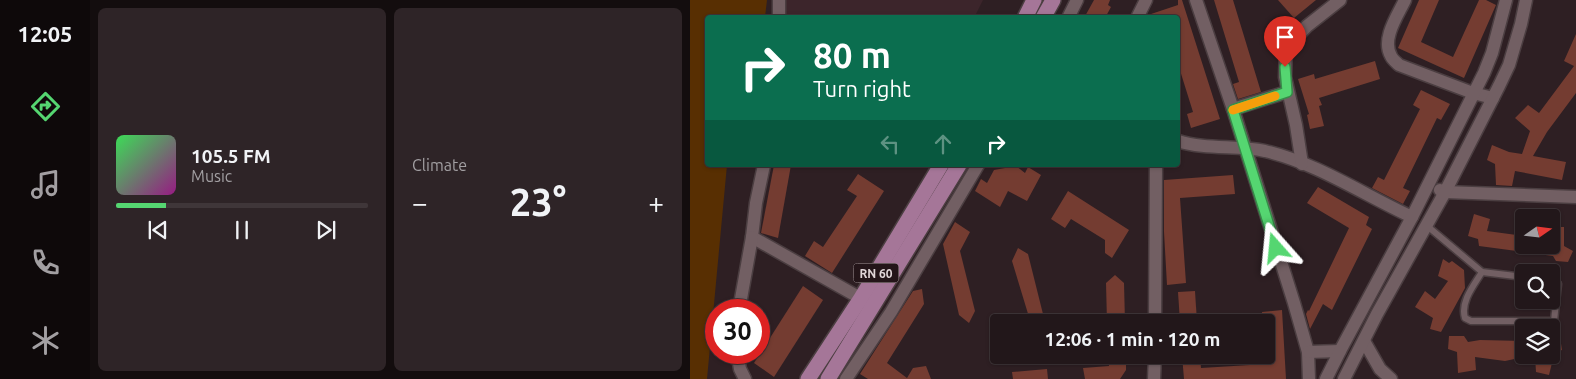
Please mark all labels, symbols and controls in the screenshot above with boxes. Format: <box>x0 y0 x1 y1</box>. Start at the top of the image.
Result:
pin <box>1264 16 1306 67</box>
text: 12:05 <box>17 21 73 46</box>
icon: arrive <box>1271 23 1299 51</box>
icon: right <box>730 35 795 100</box>
text: 80 m <box>813 35 891 75</box>
text: Turn right <box>813 76 911 101</box>
icon: directions <box>28 89 63 124</box>
icon: left <box>876 130 904 158</box>
icon: ahead <box>929 130 957 158</box>
icon: right <box>982 130 1010 158</box>
text: 105.5 FM <box>191 145 271 167</box>
text: Climate <box>412 156 467 174</box>
icon: music <box>28 167 63 202</box>
text: Music <box>191 167 232 185</box>
text: 23° <box>510 181 566 223</box>
text: − <box>412 187 428 218</box>
text: + <box>648 187 664 218</box>
north arrow <box>1515 209 1560 254</box>
map controls <box>1515 209 1560 364</box>
icon: previous <box>144 216 172 244</box>
icon: pause <box>228 216 256 244</box>
icon: next <box>312 216 340 244</box>
position arrow <box>1249 221 1301 273</box>
icon: phone <box>28 245 63 280</box>
road number: RN 60 <box>854 264 898 282</box>
button: search <box>1515 264 1560 309</box>
speed limit sign: 30 <box>705 299 770 364</box>
button: layers <box>1515 319 1560 364</box>
icon: climate <box>28 323 63 358</box>
text: 12:06 · 1 min · 120 m <box>1045 328 1220 350</box>

